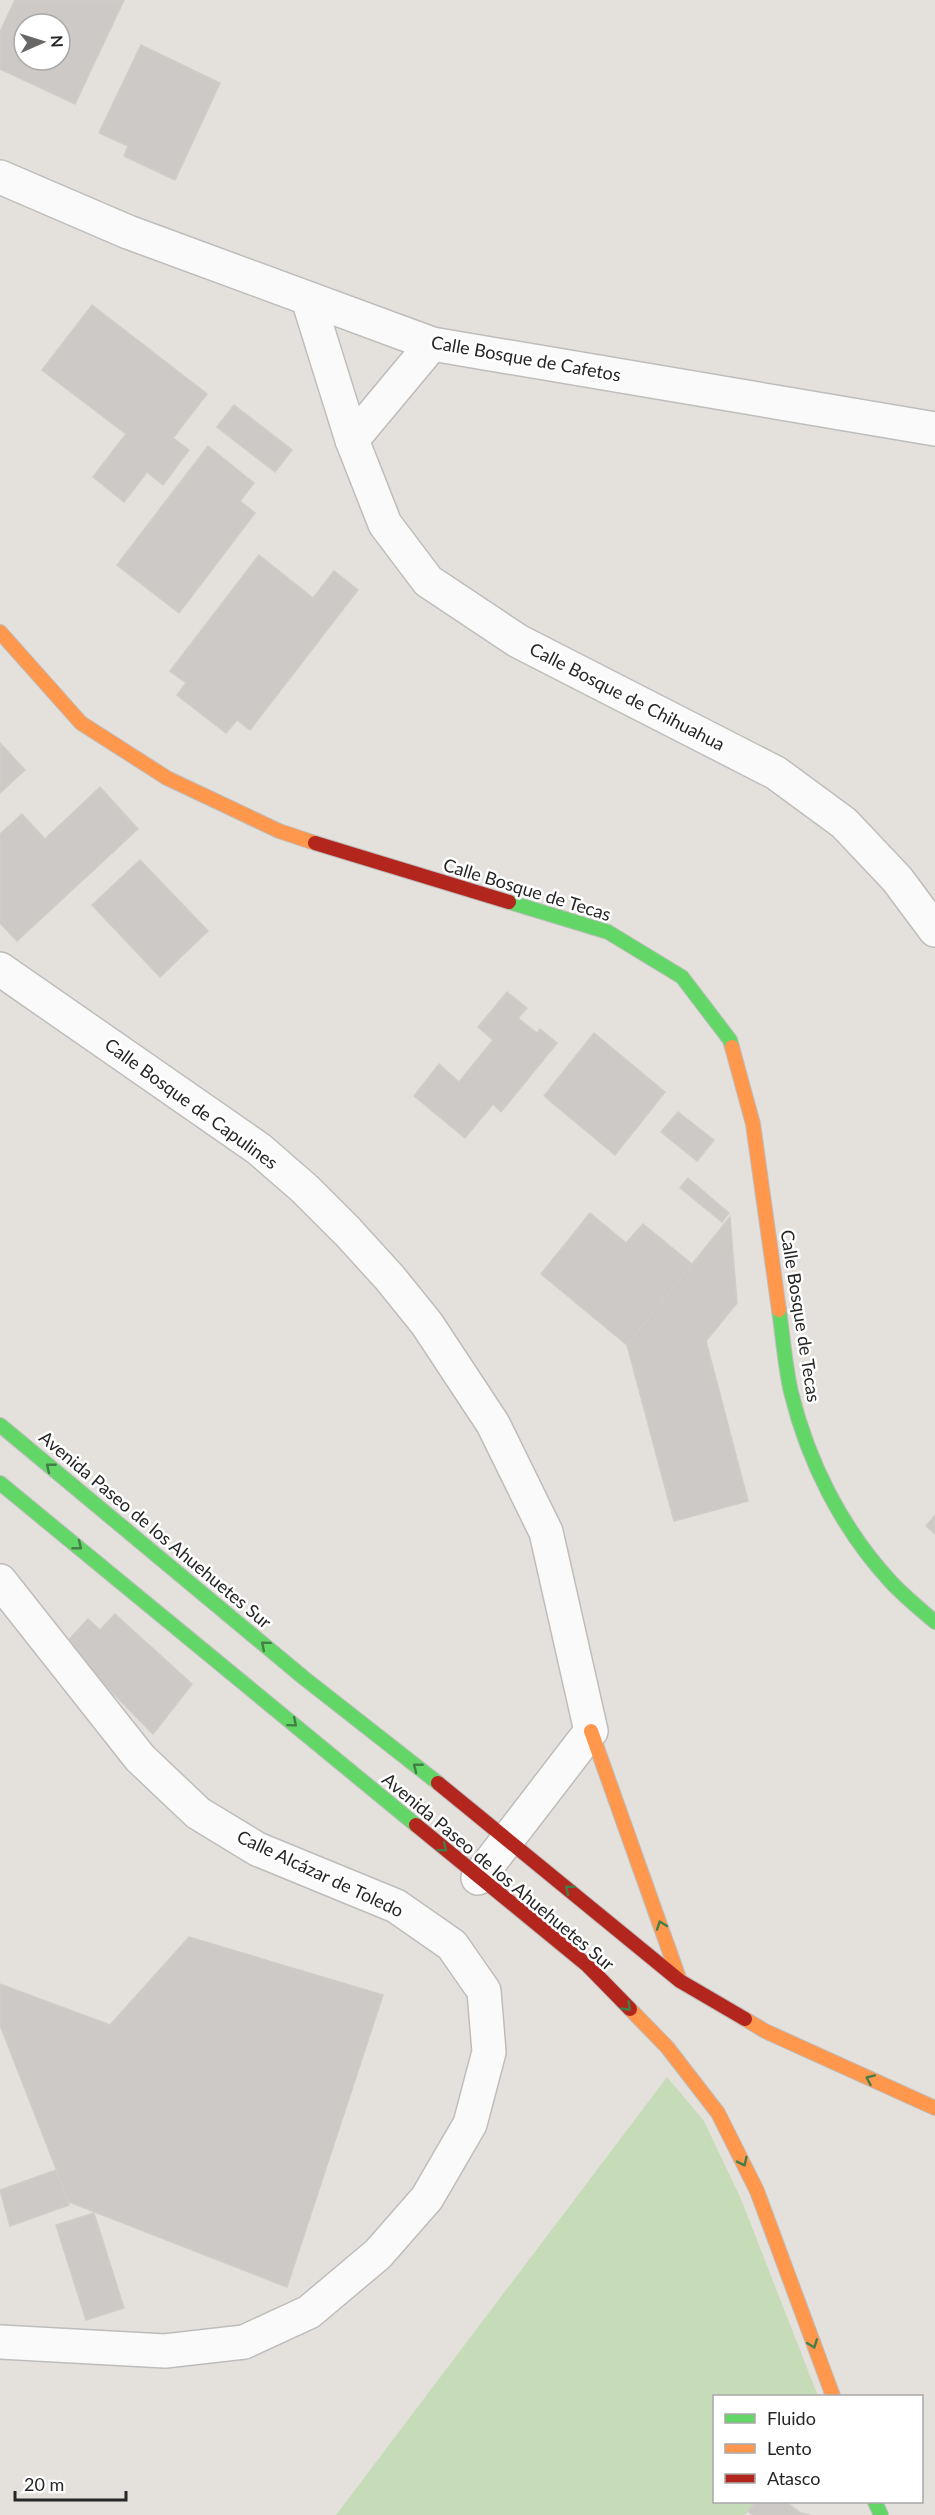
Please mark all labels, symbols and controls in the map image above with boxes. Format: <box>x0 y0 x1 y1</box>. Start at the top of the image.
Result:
north arrow <box>12 12 72 72</box>
text: N <box>48 35 67 48</box>
street label: Calle Bosque de Cafetos <box>430 330 623 386</box>
street label: Calle Bosque de Chihuahua <box>526 637 729 755</box>
street label: Calle Bosque de Tecas <box>441 853 614 925</box>
street label: Calle Bosque de Capulines <box>101 1033 283 1173</box>
street label: Calle Bosque de Tecas <box>776 1228 826 1404</box>
street label: Avenida Paseo de los Ahuehuetes Sur <box>35 1426 276 1633</box>
one-way arrow <box>46 1463 57 1474</box>
one-way arrow <box>71 1539 82 1550</box>
one-way arrow <box>261 1641 272 1652</box>
one-way arrow <box>286 1716 297 1727</box>
one-way arrow <box>413 1763 424 1774</box>
street label: Avenida Paseo de los Ahuehuetes Sur <box>378 1768 619 1975</box>
street label: Calle Alcázar de Toledo <box>234 1825 407 1921</box>
one-way arrow <box>436 1841 447 1852</box>
one-way arrow <box>565 1886 576 1897</box>
one-way arrow <box>655 1921 668 1931</box>
one-way arrow <box>620 1999 631 2010</box>
one-way arrow <box>865 2074 876 2086</box>
one-way arrow <box>735 2156 747 2167</box>
one-way arrow <box>806 2338 819 2349</box>
legend <box>713 2395 923 2503</box>
text: Fluido <box>767 2407 816 2429</box>
text: Lento <box>767 2437 812 2459</box>
scale bar <box>15 2464 126 2502</box>
text: Atasco <box>767 2467 820 2489</box>
text: 20 m <box>24 2473 64 2495</box>

